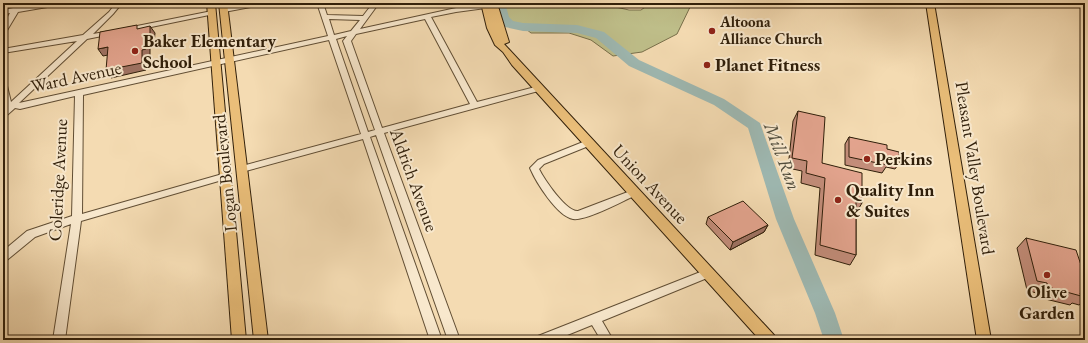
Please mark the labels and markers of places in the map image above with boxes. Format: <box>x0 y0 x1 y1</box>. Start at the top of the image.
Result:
place label: Altoona Alliance Church <box>719 12 823 48</box>
marker: Altoona Alliance Church <box>707 26 717 36</box>
place label: Baker Elementary School <box>143 29 277 73</box>
marker: Baker Elementary School <box>130 46 140 56</box>
place label: Planet Fitness <box>715 53 820 76</box>
marker: Planet Fitness <box>702 60 712 70</box>
place label: Perkins <box>875 147 932 170</box>
marker: Perkins <box>862 154 872 164</box>
place label: Quality Inn & Suites <box>846 178 935 222</box>
marker: Quality Inn & Suites <box>833 195 843 205</box>
marker: Olive Garden <box>1042 270 1052 280</box>
place label: Olive Garden <box>1019 280 1075 324</box>

